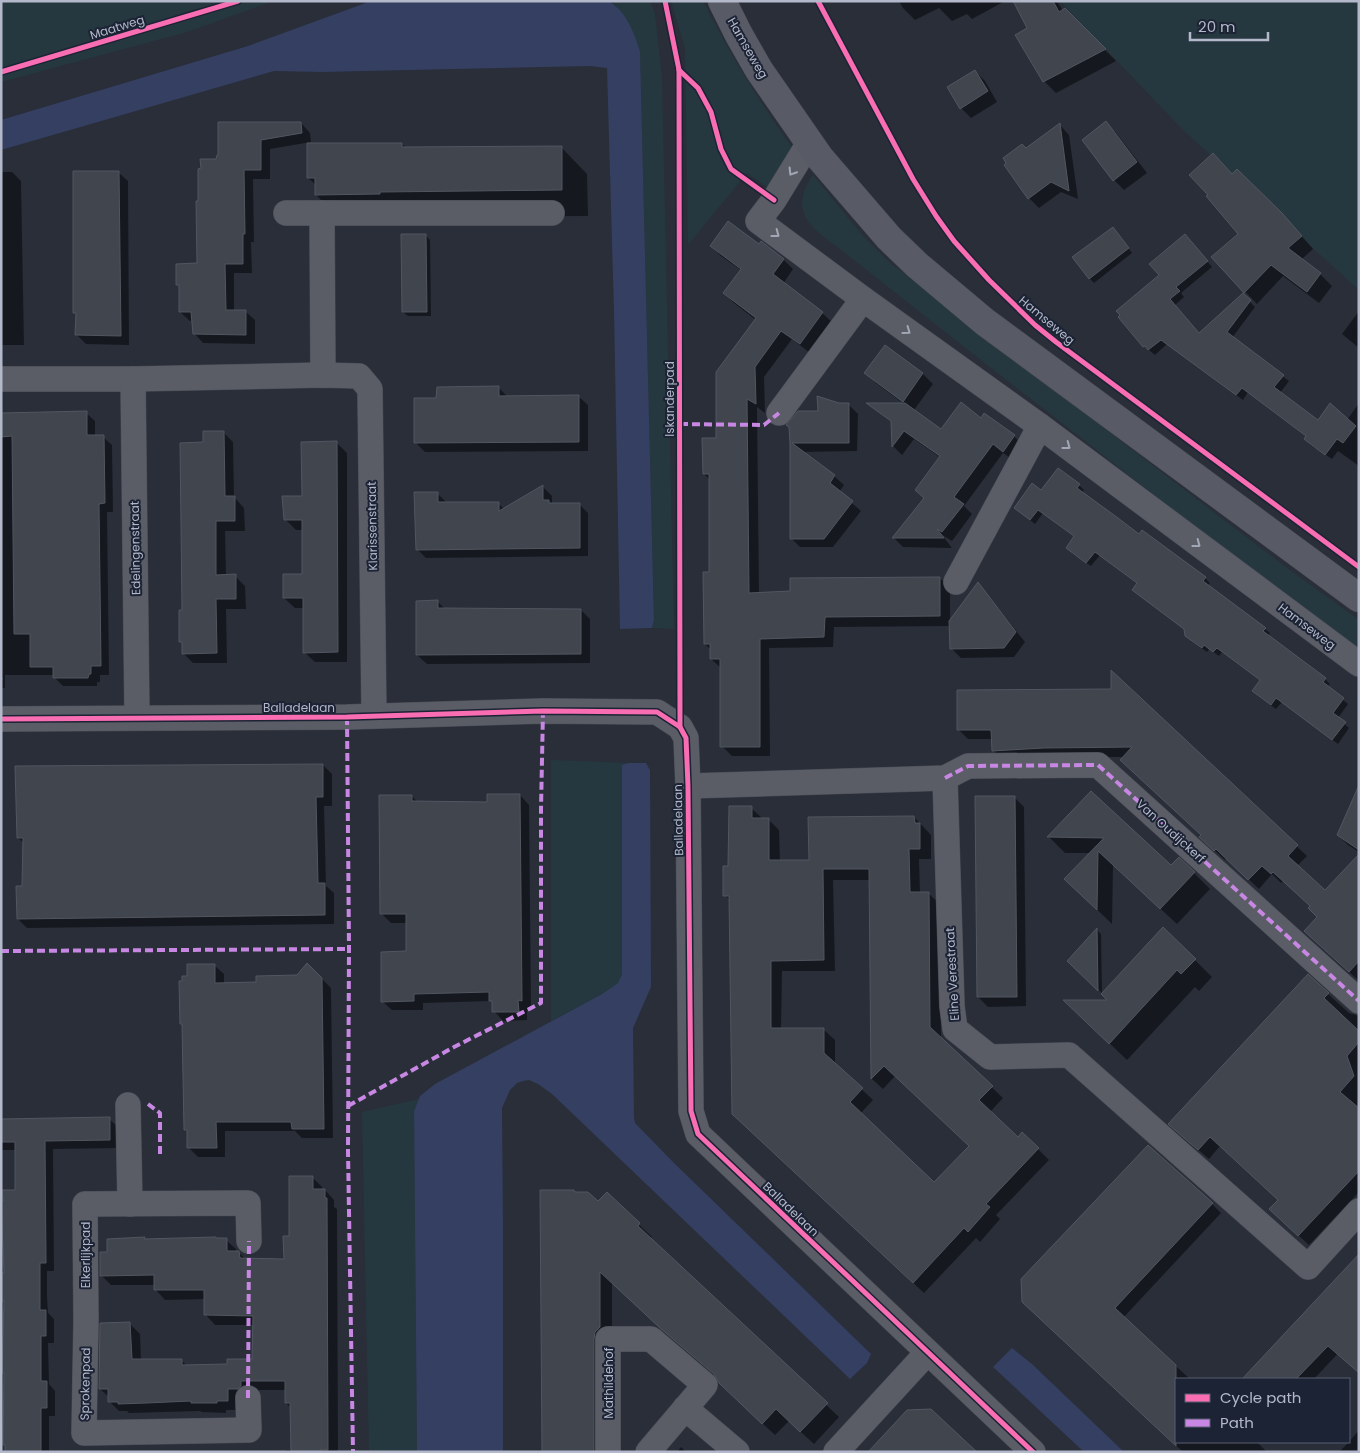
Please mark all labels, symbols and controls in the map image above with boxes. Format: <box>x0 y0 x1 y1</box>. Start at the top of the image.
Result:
scale bar <box>1190 10 1268 42</box>
street label: Maatweg <box>88 11 146 43</box>
street label: Hamseweg <box>724 14 772 82</box>
text: 20 m <box>1198 16 1236 37</box>
one-way arrow <box>788 166 798 175</box>
one-way arrow <box>770 228 780 237</box>
street label: Hamseweg <box>1016 292 1078 348</box>
one-way arrow <box>901 325 910 333</box>
street label: Iskanderpad <box>661 361 678 437</box>
one-way arrow <box>1061 441 1070 449</box>
street label: Klarissenstraat <box>363 481 381 571</box>
street label: Edelingenstraat <box>126 501 144 595</box>
one-way arrow <box>1191 538 1200 546</box>
street label: Hamseweg <box>1275 599 1339 653</box>
street label: Balladelaan <box>263 699 335 716</box>
street label: Balladelaan <box>669 784 687 856</box>
street label: Van Oudijckerf <box>1133 795 1209 867</box>
street label: Eline Verestraat <box>941 927 963 1021</box>
street label: Balladelaan <box>759 1178 823 1240</box>
street label: Elkerlijkpad <box>77 1222 94 1288</box>
street label: Sprokenpad <box>76 1347 94 1421</box>
street label: Mathildehof <box>600 1347 617 1419</box>
legend <box>1175 1378 1350 1443</box>
text: Cycle path <box>1220 1387 1301 1408</box>
text: Path <box>1220 1412 1254 1433</box>

